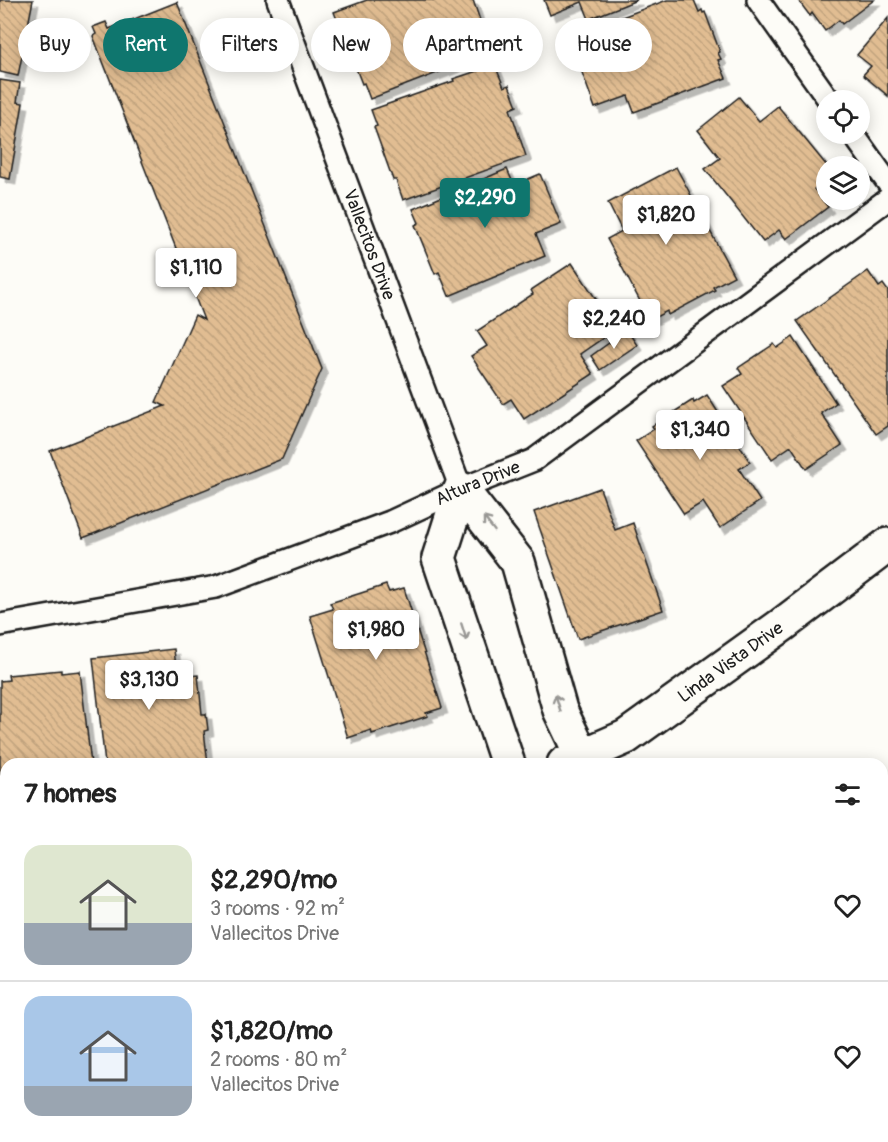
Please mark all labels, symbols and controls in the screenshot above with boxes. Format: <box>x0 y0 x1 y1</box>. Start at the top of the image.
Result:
chip: Buy <box>18 18 91 72</box>
chip: Rent <box>103 18 188 72</box>
chip: Filters <box>200 18 299 72</box>
chip: New <box>311 18 391 72</box>
chip: Apartment <box>403 18 543 72</box>
chip: House <box>555 18 652 72</box>
map controls <box>816 90 870 210</box>
button: locate <box>816 90 870 144</box>
button: layers <box>816 156 870 210</box>
pin: $2,290 <box>436 178 534 229</box>
text: $2,290 <box>454 185 516 210</box>
street label: Vallecitos Drive <box>338 186 400 303</box>
pin: $1,820 <box>617 195 715 246</box>
text: $1,820 <box>637 202 695 227</box>
pin: $1,110 <box>147 248 245 299</box>
text: $1,110 <box>169 255 223 280</box>
pin: $2,240 <box>565 299 663 350</box>
text: $2,240 <box>582 306 646 331</box>
pin: $1,340 <box>651 410 749 461</box>
text: $1,340 <box>670 417 730 442</box>
street label: Altura Drive <box>432 456 524 511</box>
one-way arrow <box>482 516 495 532</box>
pin: $1,980 <box>327 610 425 661</box>
text: $1,980 <box>347 617 405 642</box>
street label: Linda Vista Drive <box>673 617 788 708</box>
one-way arrow <box>459 622 470 641</box>
pin: $3,130 <box>100 660 198 711</box>
text: $3,130 <box>119 667 179 692</box>
one-way arrow <box>552 694 563 713</box>
text: 7 homes <box>24 778 116 810</box>
icon: filters <box>831 778 864 811</box>
text: $2,290/mo <box>210 864 337 896</box>
icon: home <box>72 869 144 941</box>
icon: heart <box>831 889 864 922</box>
text: 3 rooms · 92 m² <box>210 896 345 921</box>
text: Vallecitos Drive <box>210 921 339 946</box>
text: $1,820/mo <box>210 1015 333 1047</box>
icon: home <box>72 1020 144 1092</box>
icon: heart <box>831 1040 864 1073</box>
text: 2 rooms · 80 m² <box>210 1047 347 1072</box>
text: Vallecitos Drive <box>210 1072 339 1097</box>

